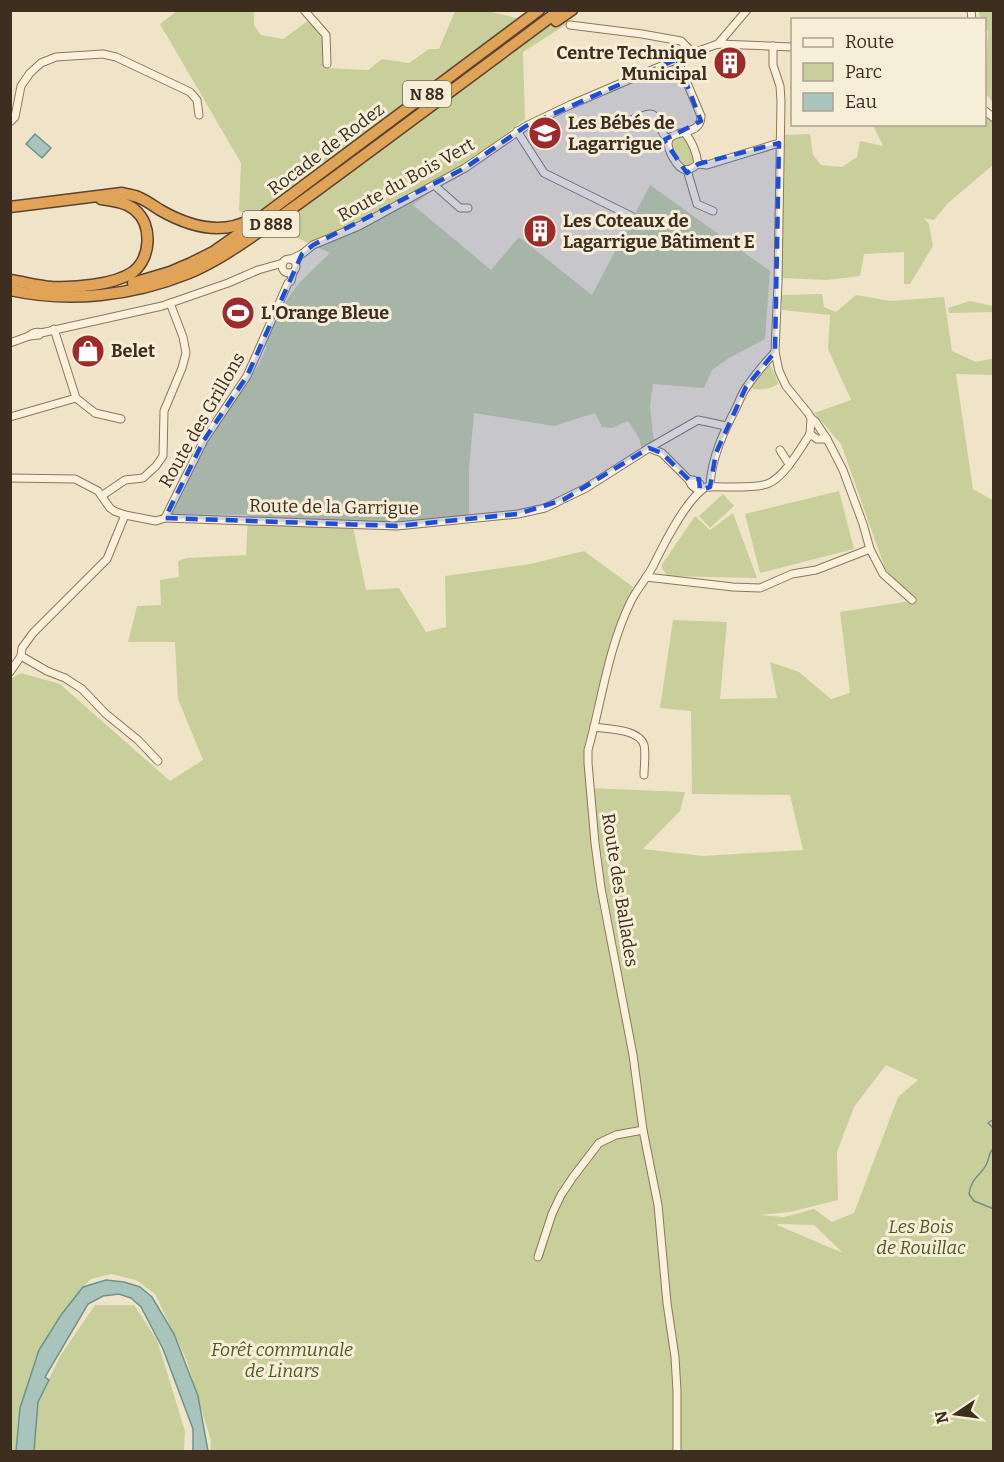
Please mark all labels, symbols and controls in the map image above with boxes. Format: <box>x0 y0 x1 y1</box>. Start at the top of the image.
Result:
legend <box>791 18 986 126</box>
text: Route <box>845 31 894 53</box>
place label: Centre Technique Municipal <box>556 42 707 85</box>
building icon: Centre Technique Municipal <box>712 45 748 81</box>
text: Parc <box>845 61 882 83</box>
road number: N 88 <box>403 81 451 107</box>
text: Eau <box>845 91 877 113</box>
street label: Rocade de Rodez <box>264 98 388 200</box>
place label: Les Bébés de Lagarrigue <box>568 112 675 155</box>
school or university icon: Les Bébés de Lagarrigue <box>527 115 563 151</box>
street label: Route du Bois Vert <box>334 133 479 227</box>
place label: Les Coteaux de Lagarrigue Bâtiment E <box>563 210 755 253</box>
road number: D 888 <box>242 211 300 237</box>
building icon: Les Coteaux de Lagarrigue Bâtiment E <box>522 213 558 249</box>
sports icon: L'Orange Bleue <box>220 295 256 331</box>
place label: L'Orange Bleue <box>261 302 389 324</box>
shop icon: Belet <box>70 333 106 369</box>
place label: Belet <box>111 340 155 362</box>
street label: Route des Grillons <box>154 348 250 492</box>
street label: Route de la Garrigue <box>249 495 419 519</box>
street label: Route des Ballades <box>597 811 643 969</box>
park label: Les Bois de Rouillac <box>876 1216 966 1259</box>
park label: Forêt communale de Linars <box>211 1339 353 1382</box>
north arrow <box>926 1384 986 1444</box>
text: N <box>931 1409 953 1425</box>

